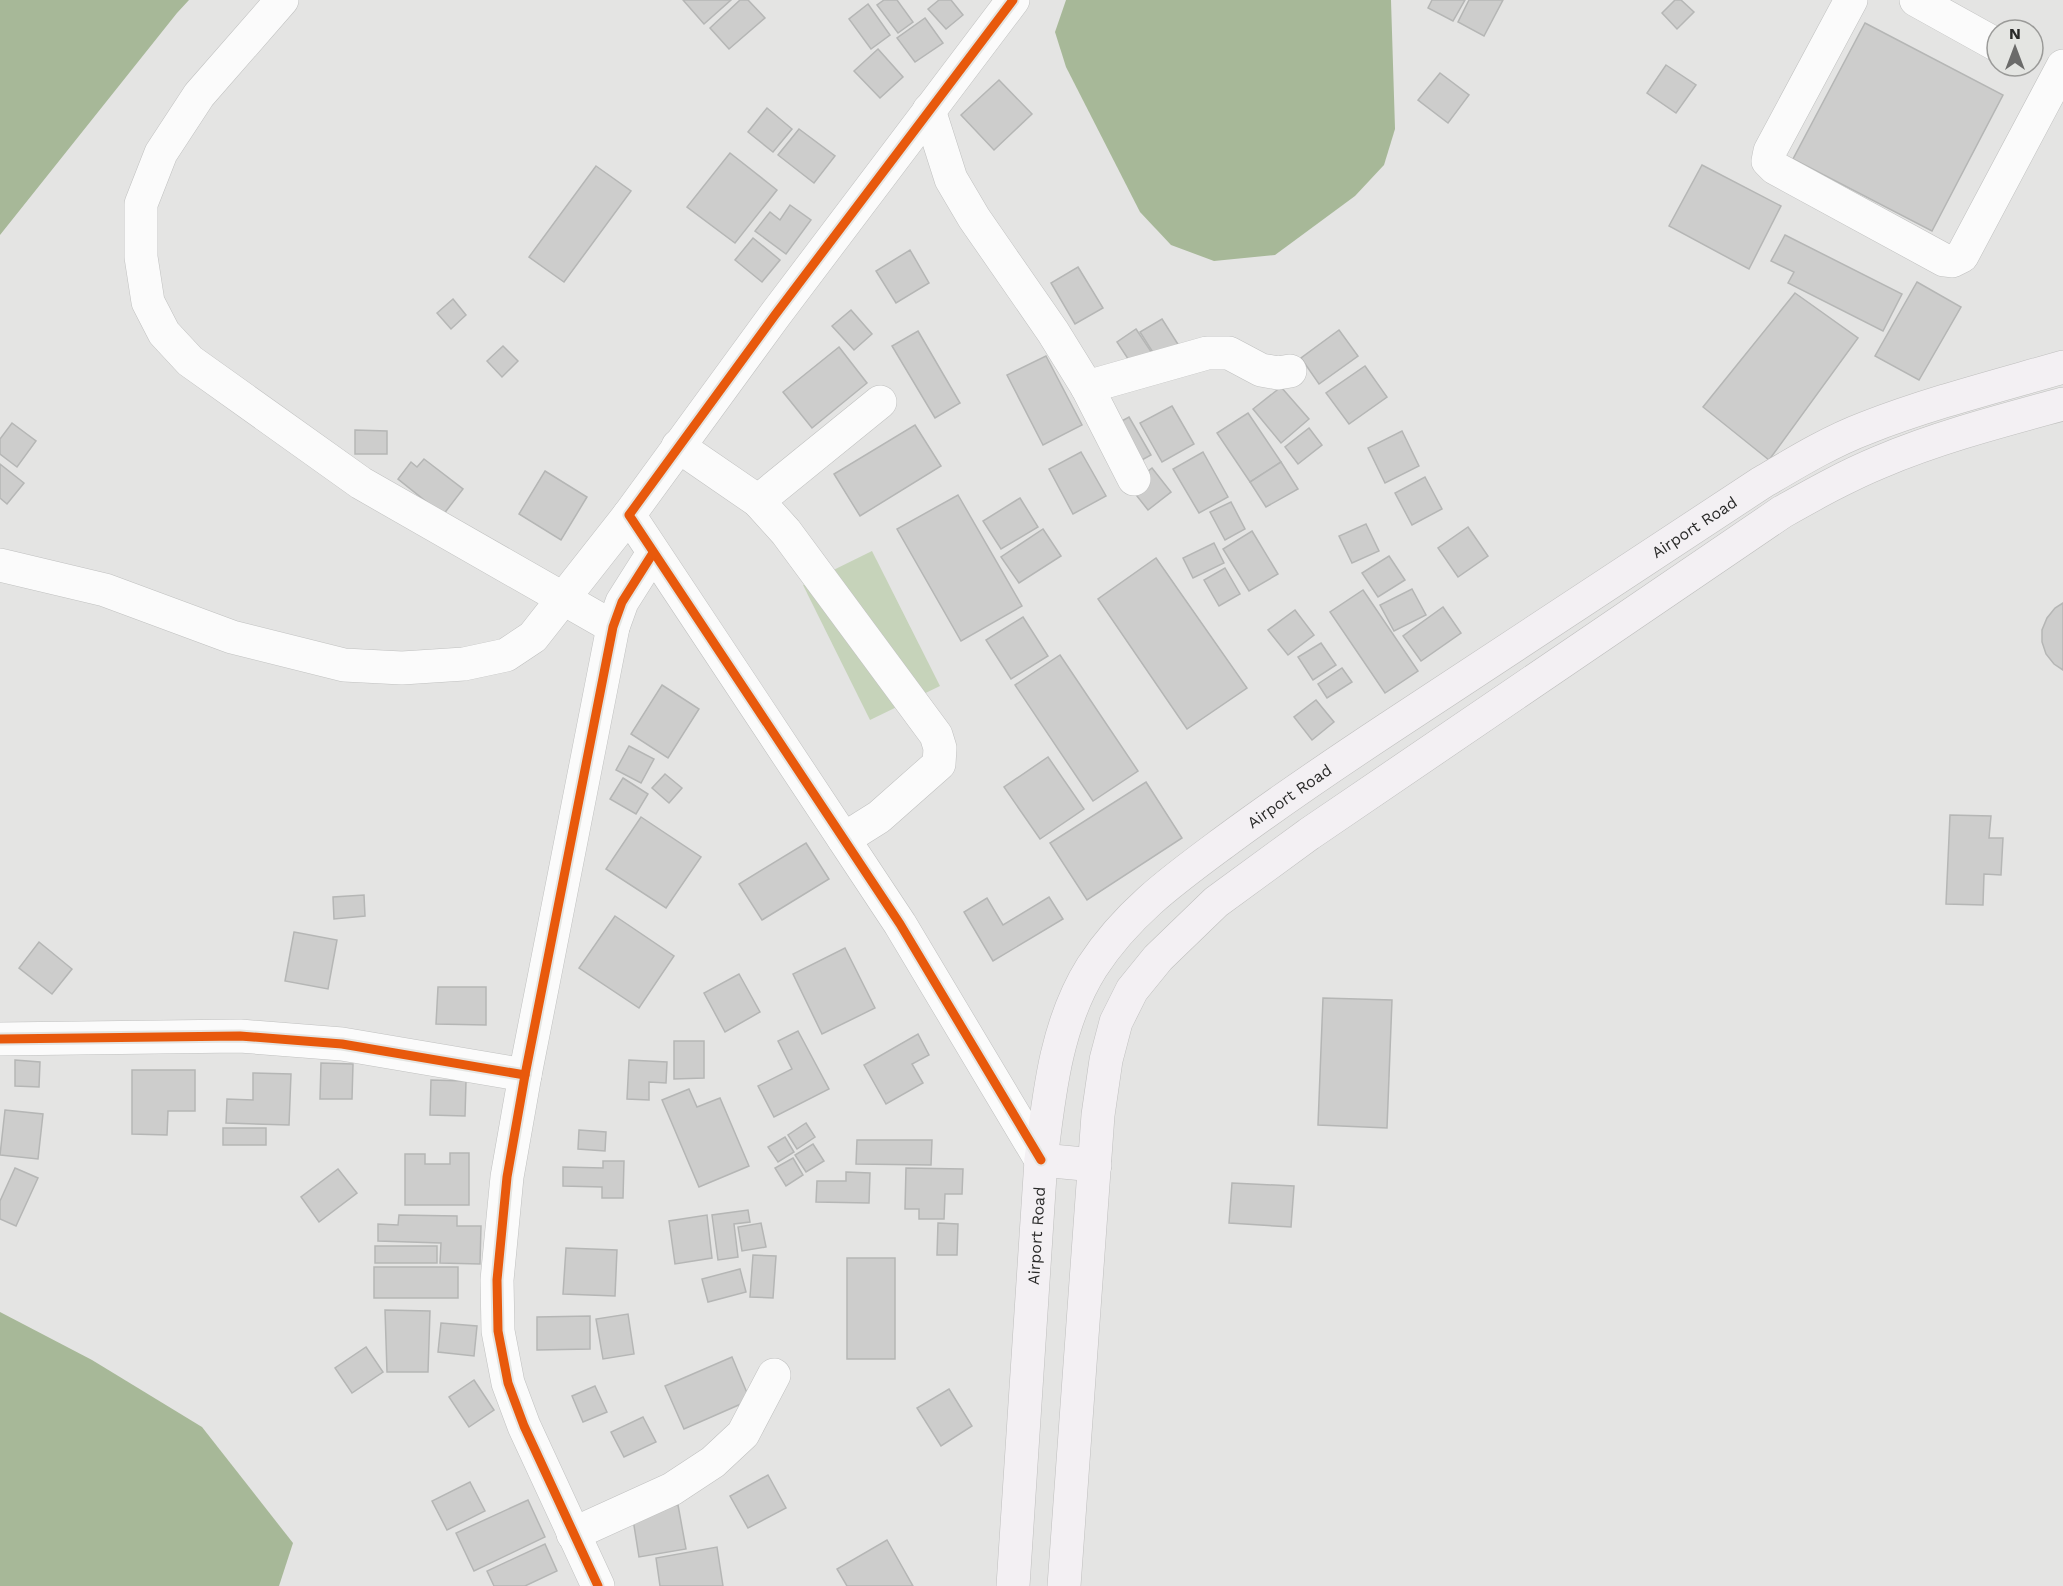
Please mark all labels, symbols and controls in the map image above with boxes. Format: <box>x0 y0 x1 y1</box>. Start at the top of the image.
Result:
north arrow <box>1985 18 2045 78</box>
text: N <box>2009 24 2021 43</box>
street label: Airport Road <box>1648 492 1740 562</box>
street label: Airport Road <box>1243 760 1335 832</box>
street label: Airport Road <box>1023 1186 1049 1285</box>

